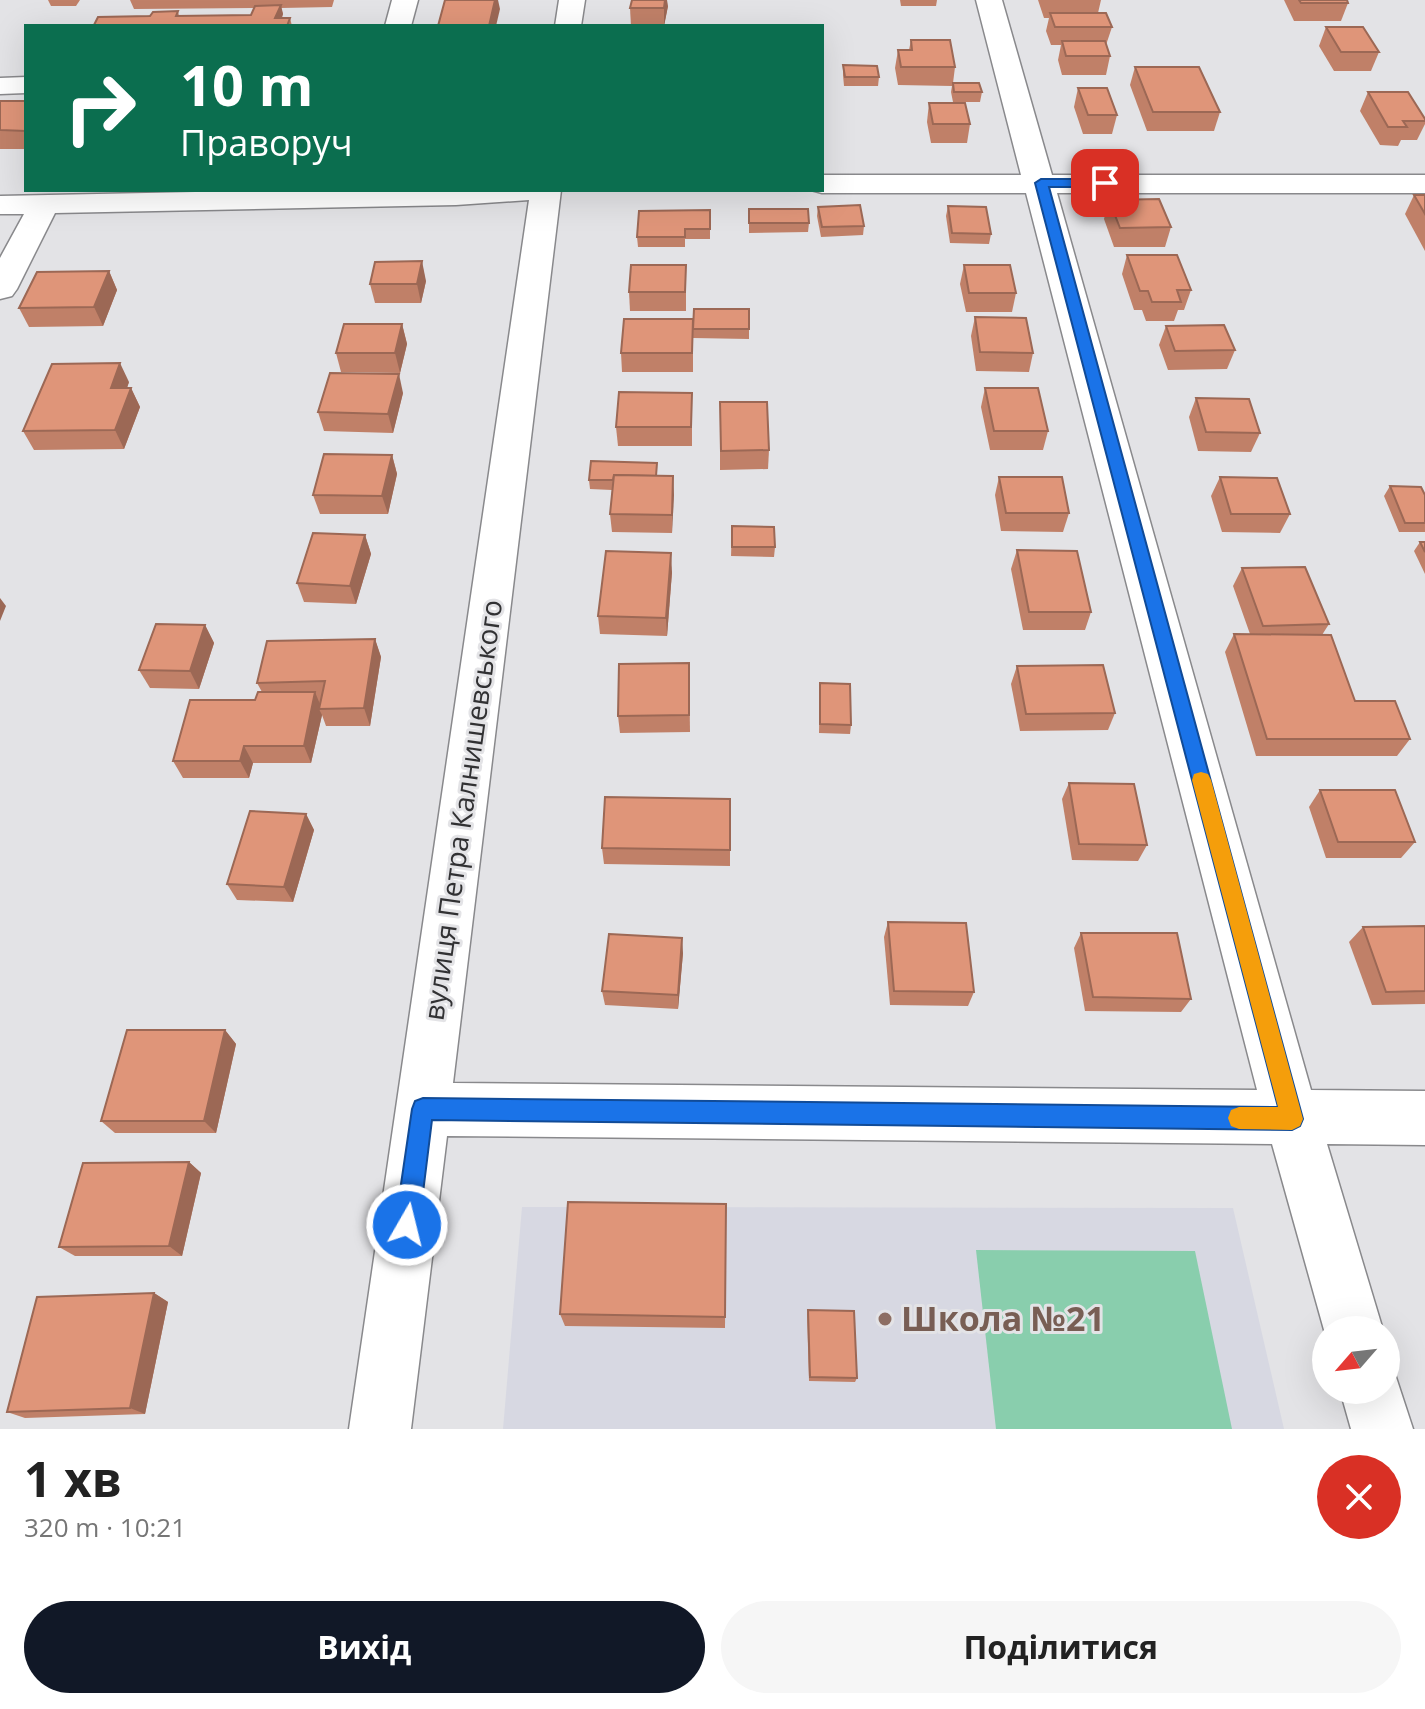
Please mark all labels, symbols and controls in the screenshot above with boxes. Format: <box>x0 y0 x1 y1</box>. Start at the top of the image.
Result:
text: 10 m <box>180 46 314 122</box>
icon: right <box>48 56 152 160</box>
text: Праворуч <box>180 118 352 167</box>
pin <box>1071 149 1139 217</box>
icon: arrive <box>1083 161 1127 205</box>
street label: вулиця Петра Калнишевського <box>414 597 510 1023</box>
position arrow <box>365 1183 449 1267</box>
place label: Школа №21 <box>901 1295 1105 1341</box>
marker: Школа №21 <box>876 1310 894 1328</box>
north arrow <box>1312 1316 1400 1404</box>
map controls <box>1312 1316 1400 1404</box>
text: 1 хв <box>24 1446 122 1511</box>
button: close <box>1317 1455 1401 1539</box>
text: 320 m · 10:21 <box>24 1509 186 1545</box>
button: Вихід <box>24 1601 705 1693</box>
button: Поділитися <box>721 1601 1401 1693</box>

